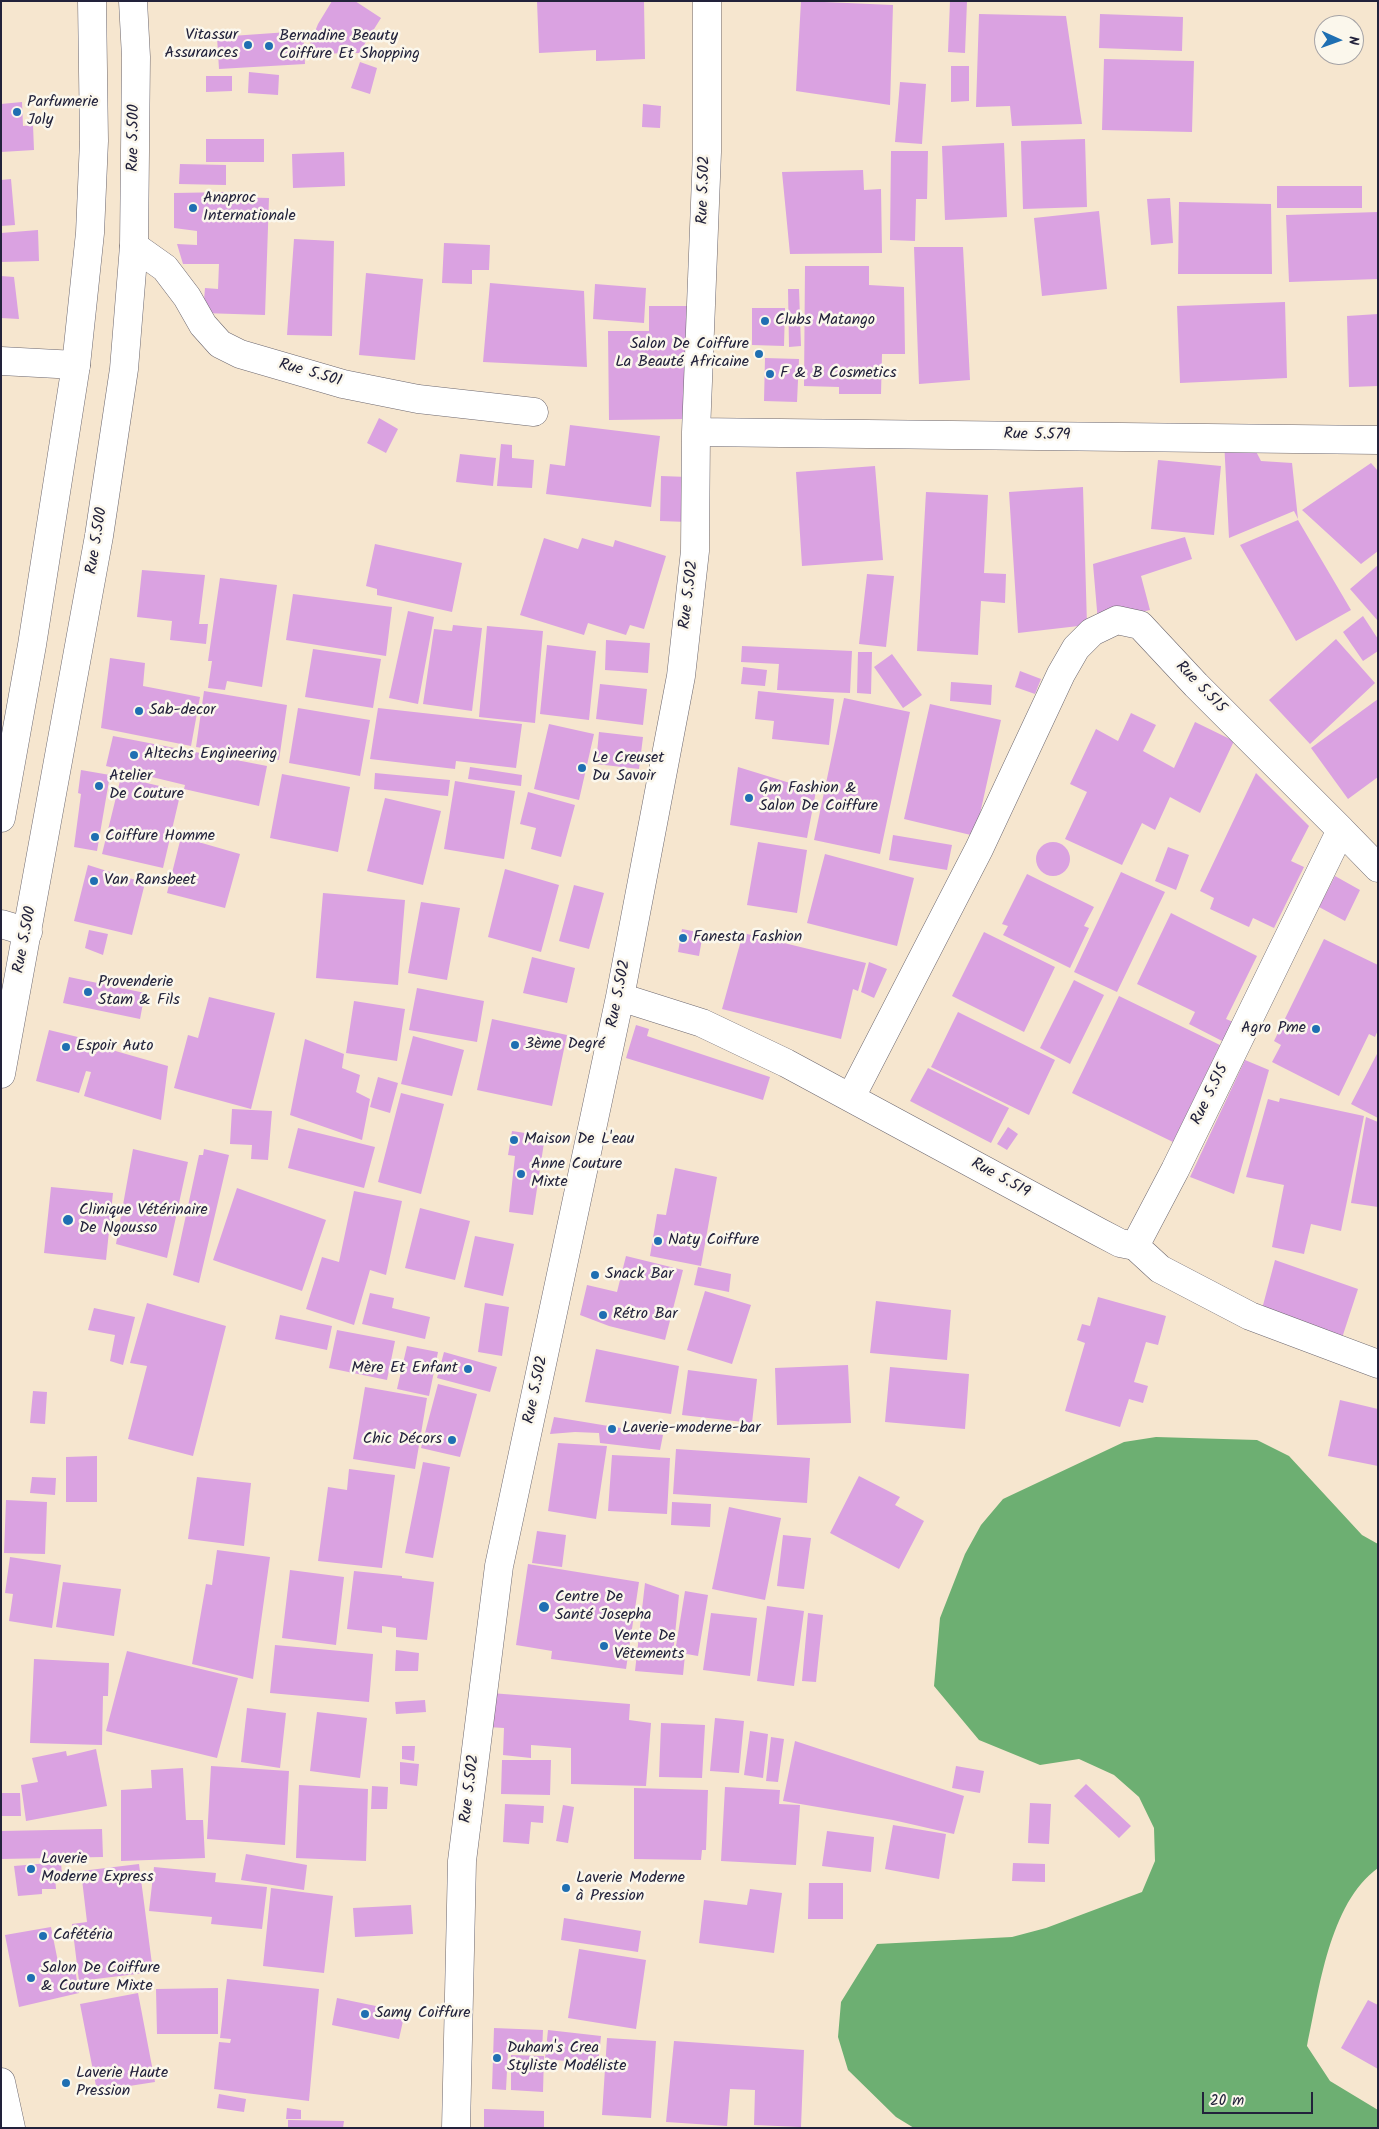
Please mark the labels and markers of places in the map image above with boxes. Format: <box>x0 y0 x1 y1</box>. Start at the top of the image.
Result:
place label: Vitassur Assurances <box>164 26 238 64</box>
place label: Bernadine Beauty Coiffure Et Shopping <box>279 27 420 65</box>
marker: Vitassur Assurances <box>242 39 254 51</box>
marker: Bernadine Beauty Coiffure Et Shopping <box>263 40 275 52</box>
place label: Parfumerie Joly <box>27 93 98 131</box>
marker: Parfumerie Joly <box>11 106 23 118</box>
place label: Anaproc Internationale <box>203 189 296 227</box>
marker: Anaproc Internationale <box>187 202 199 214</box>
place label: Clubs Matango <box>775 311 875 331</box>
marker: Clubs Matango <box>759 315 771 327</box>
place label: Salon De Coiffure La Beauté Africaine <box>615 335 749 373</box>
marker: Salon De Coiffure La Beauté Africaine <box>753 348 765 360</box>
place label: F & B Cosmetics <box>780 364 897 384</box>
marker: F & B Cosmetics <box>764 368 776 380</box>
place label: Sab-decor <box>149 701 216 721</box>
marker: Sab-decor <box>133 705 145 717</box>
place label: Altechs Engineering <box>144 745 277 765</box>
marker: Altechs Engineering <box>128 749 140 761</box>
place label: Le Creuset Du Savoir <box>592 749 664 787</box>
marker: Le Creuset Du Savoir <box>576 762 588 774</box>
place label: Atelier De Couture <box>109 767 184 805</box>
place label: Gm Fashion & Salon De Coiffure <box>759 779 878 817</box>
marker: Atelier De Couture <box>93 780 105 792</box>
marker: Gm Fashion & Salon De Coiffure <box>743 792 755 804</box>
place label: Coiffure Homme <box>105 827 215 847</box>
marker: Coiffure Homme <box>89 831 101 843</box>
place label: Van Ransbeet <box>104 871 196 891</box>
marker: Van Ransbeet <box>88 875 100 887</box>
place label: Fanesta Fashion <box>693 928 802 948</box>
marker: Fanesta Fashion <box>677 932 689 944</box>
place label: Provenderie Stam & Fils <box>98 973 180 1011</box>
marker: Provenderie Stam & Fils <box>82 986 94 998</box>
place label: Agro Pme <box>1241 1019 1306 1039</box>
marker: Agro Pme <box>1310 1023 1322 1035</box>
place label: 3ème Degré <box>525 1035 605 1055</box>
place label: Espoir Auto <box>76 1037 153 1057</box>
marker: 3ème Degré <box>509 1039 521 1051</box>
marker: Espoir Auto <box>60 1041 72 1053</box>
place label: Maison De L'eau <box>524 1130 634 1150</box>
marker: Maison De L'eau <box>508 1134 520 1146</box>
place label: Anne Couture Mixte <box>531 1155 622 1193</box>
marker: Anne Couture Mixte <box>515 1168 527 1180</box>
place label: Clinique Vétérinaire De Ngousso <box>79 1201 208 1239</box>
marker: Clinique Vétérinaire De Ngousso <box>61 1213 75 1227</box>
place label: Naty Coiffure <box>668 1231 759 1251</box>
marker: Naty Coiffure <box>652 1235 664 1247</box>
place label: Snack Bar <box>605 1265 674 1285</box>
marker: Snack Bar <box>589 1269 601 1281</box>
place label: Rétro Bar <box>613 1305 677 1325</box>
marker: Rétro Bar <box>597 1309 609 1321</box>
place label: Mère Et Enfant <box>351 1359 458 1379</box>
marker: Mère Et Enfant <box>462 1363 474 1375</box>
place label: Laverie-moderne-bar <box>622 1419 761 1439</box>
marker: Laverie-moderne-bar <box>606 1423 618 1435</box>
place label: Chic Décors <box>363 1430 442 1450</box>
marker: Chic Décors <box>446 1434 458 1446</box>
place label: Centre De Santé Josepha <box>555 1588 652 1626</box>
marker: Centre De Santé Josepha <box>537 1600 551 1614</box>
place label: Vente De Vêtements <box>614 1627 684 1665</box>
marker: Vente De Vêtements <box>598 1640 610 1652</box>
place label: Laverie Moderne Express <box>41 1850 153 1888</box>
marker: Laverie Moderne Express <box>25 1863 37 1875</box>
place label: Laverie Moderne à Pression <box>576 1869 685 1907</box>
marker: Laverie Moderne à Pression <box>560 1882 572 1894</box>
place label: Cafétéria <box>53 1926 113 1946</box>
marker: Cafétéria <box>37 1930 49 1942</box>
place label: Salon De Coiffure & Couture Mixte <box>41 1959 160 1997</box>
marker: Salon De Coiffure & Couture Mixte <box>25 1972 37 1984</box>
place label: Samy Coiffure <box>375 2004 471 2024</box>
marker: Samy Coiffure <box>359 2008 371 2020</box>
place label: Duham's Crea Styliste Modéliste <box>507 2039 626 2077</box>
marker: Duham's Crea Styliste Modéliste <box>491 2052 503 2064</box>
place label: Laverie Haute Pression <box>76 2064 168 2102</box>
marker: Laverie Haute Pression <box>60 2077 72 2089</box>

